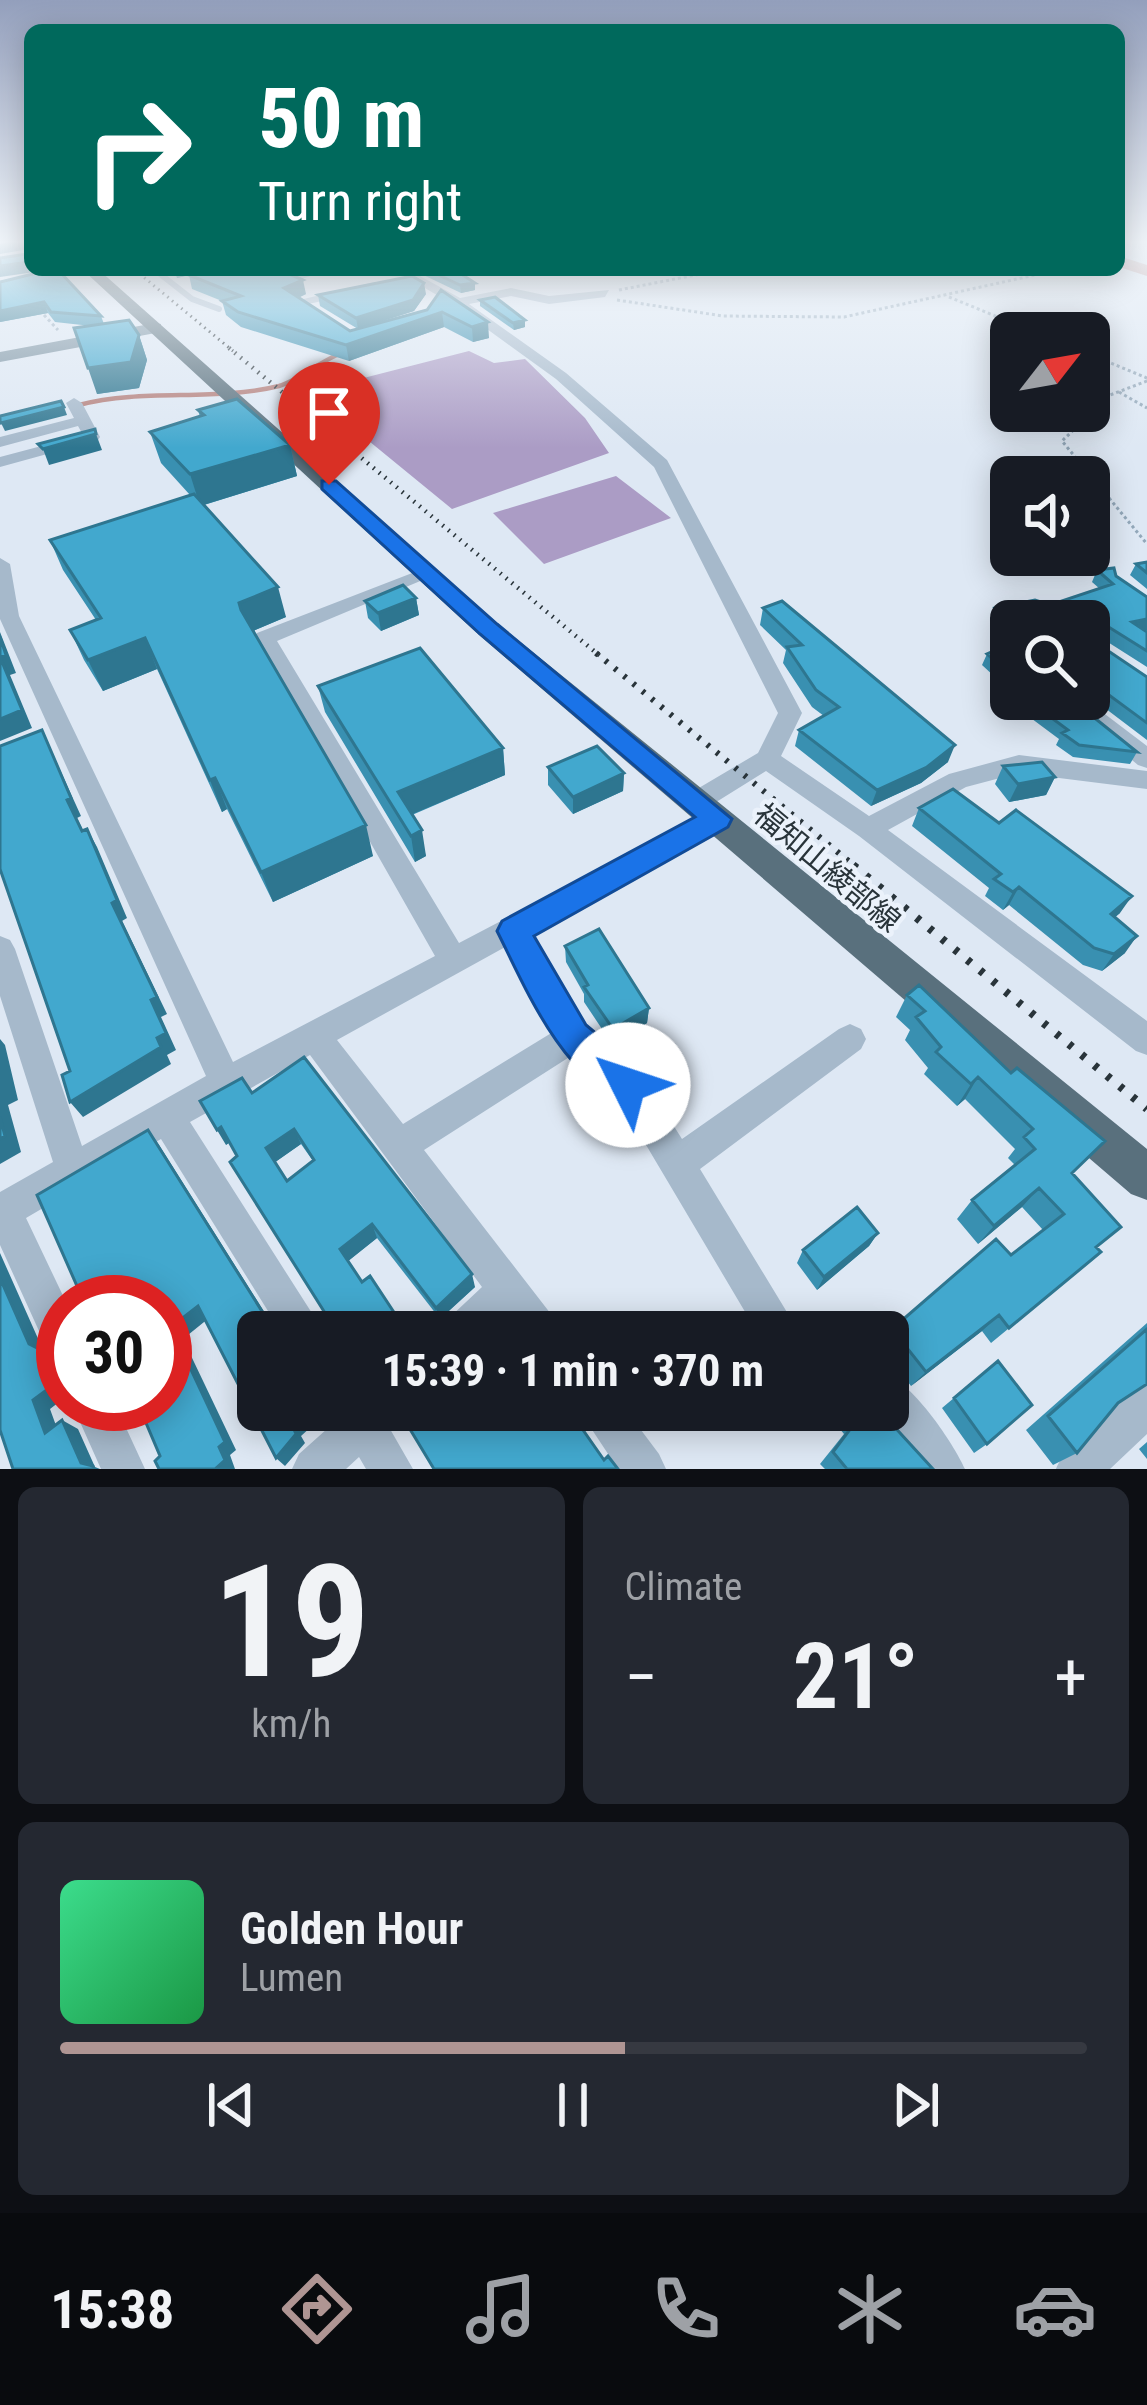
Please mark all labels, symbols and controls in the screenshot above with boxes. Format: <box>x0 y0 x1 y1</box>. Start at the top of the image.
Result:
text: 50 m <box>258 69 425 168</box>
icon: right <box>60 72 216 228</box>
text: Turn right <box>258 170 462 233</box>
north arrow <box>990 312 1110 432</box>
map controls <box>990 312 1110 720</box>
pin <box>278 362 380 485</box>
icon: arrive <box>296 380 362 446</box>
button: sound <box>990 456 1110 576</box>
button: search <box>990 600 1110 720</box>
street label: 福知山綾部線 <box>747 796 908 939</box>
position arrow <box>565 1022 691 1148</box>
speed limit sign: 30 <box>36 1275 192 1431</box>
text: 15:39 · 1 min · 370 m <box>382 1344 764 1397</box>
text: 19 <box>212 1531 370 1714</box>
text: Climate <box>625 1564 742 1610</box>
text: 21° <box>793 1625 919 1730</box>
text: − <box>625 1639 658 1716</box>
text: + <box>1054 1639 1087 1716</box>
text: km/h <box>251 1701 331 1747</box>
text: Golden Hour <box>240 1902 463 1955</box>
text: Lumen <box>240 1955 343 2001</box>
icon: previous <box>198 2072 264 2138</box>
icon: pause <box>540 2072 606 2138</box>
icon: next <box>883 2072 949 2138</box>
icon: directions <box>275 2267 359 2351</box>
icon: music <box>459 2267 543 2351</box>
icon: phone <box>644 2267 728 2351</box>
icon: climate <box>828 2267 912 2351</box>
icon: car <box>1013 2267 1097 2351</box>
text: 15:38 <box>50 2278 174 2341</box>

